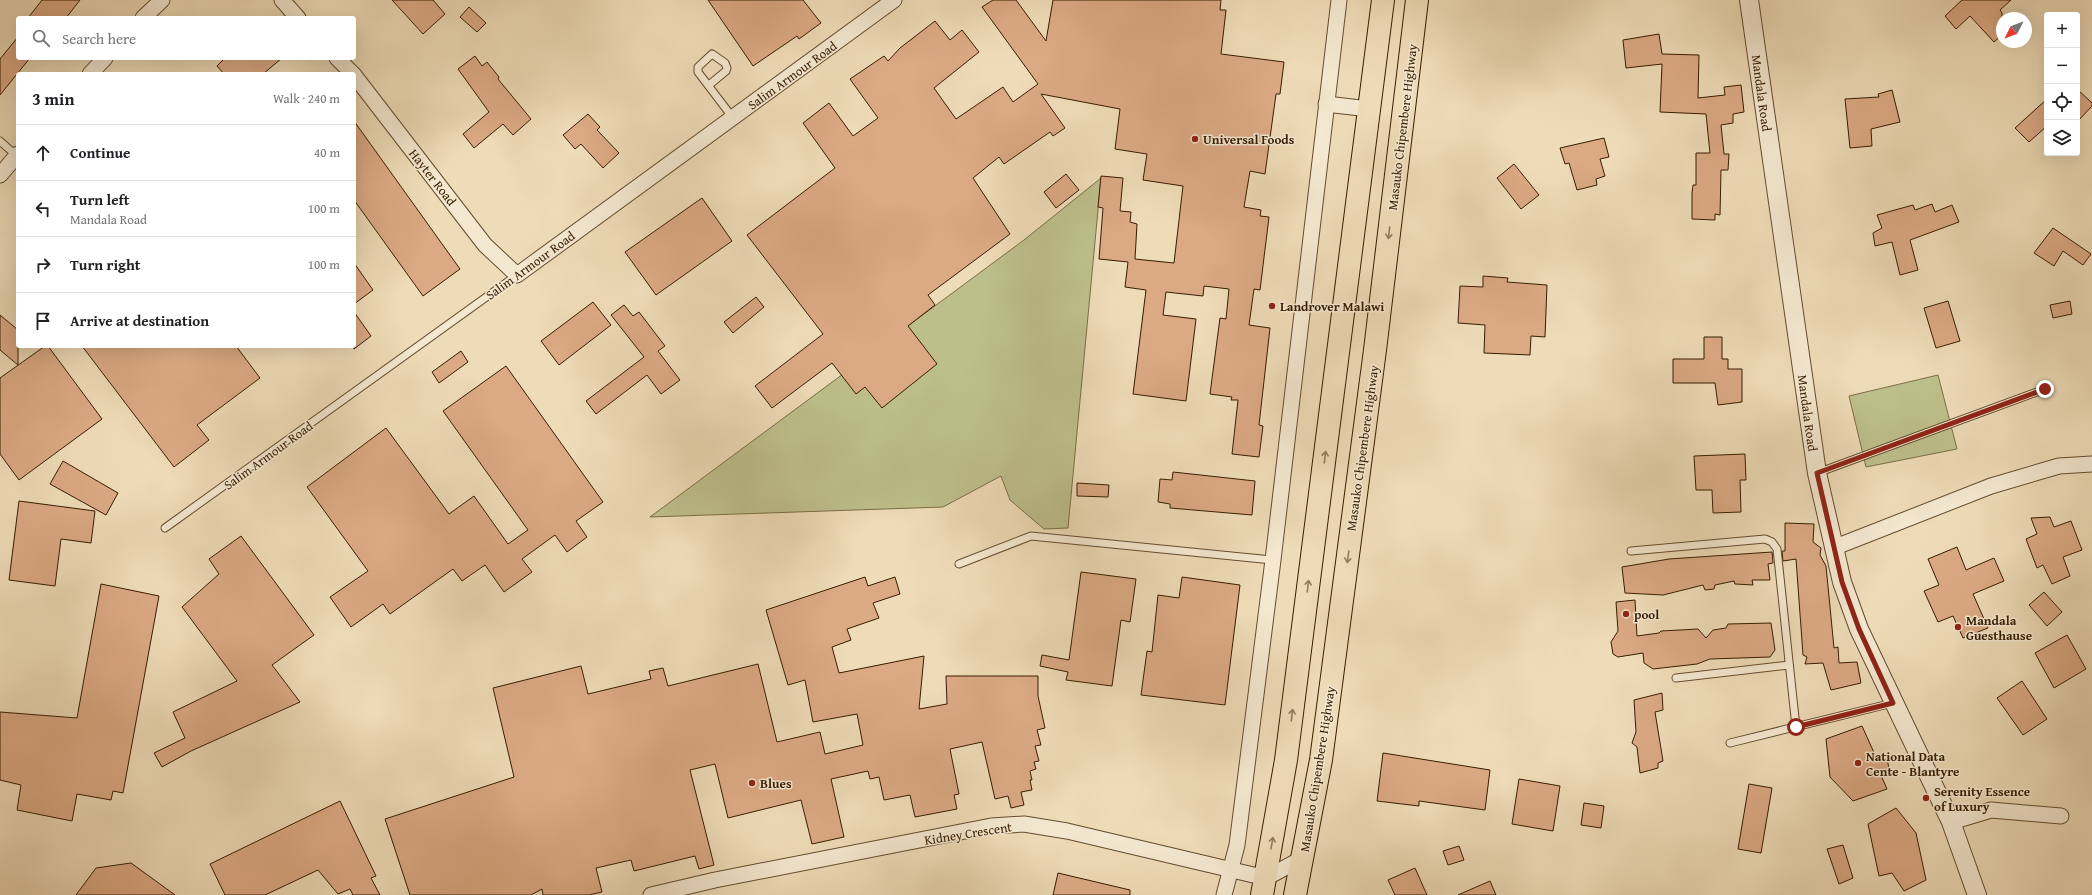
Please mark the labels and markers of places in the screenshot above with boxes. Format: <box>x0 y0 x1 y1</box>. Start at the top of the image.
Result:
place label: Universal Foods <box>1203 130 1295 149</box>
marker: Universal Foods <box>1190 134 1200 144</box>
place label: Landrover Malawi <box>1280 297 1384 316</box>
marker: Landrover Malawi <box>1267 301 1277 311</box>
place label: pool <box>1634 605 1659 624</box>
marker: pool <box>1621 609 1631 619</box>
place label: Mandala Guesthause <box>1966 611 2032 645</box>
marker: Mandala Guesthause <box>1953 622 1963 632</box>
place label: National Data Cente - Blantyre <box>1866 747 1959 781</box>
marker: National Data Cente - Blantyre <box>1853 758 1863 768</box>
place label: Blues <box>760 774 792 793</box>
marker: Blues <box>747 778 757 788</box>
place label: Serenity Essence of Luxury <box>1934 782 2030 816</box>
marker: Serenity Essence of Luxury <box>1921 793 1931 803</box>

